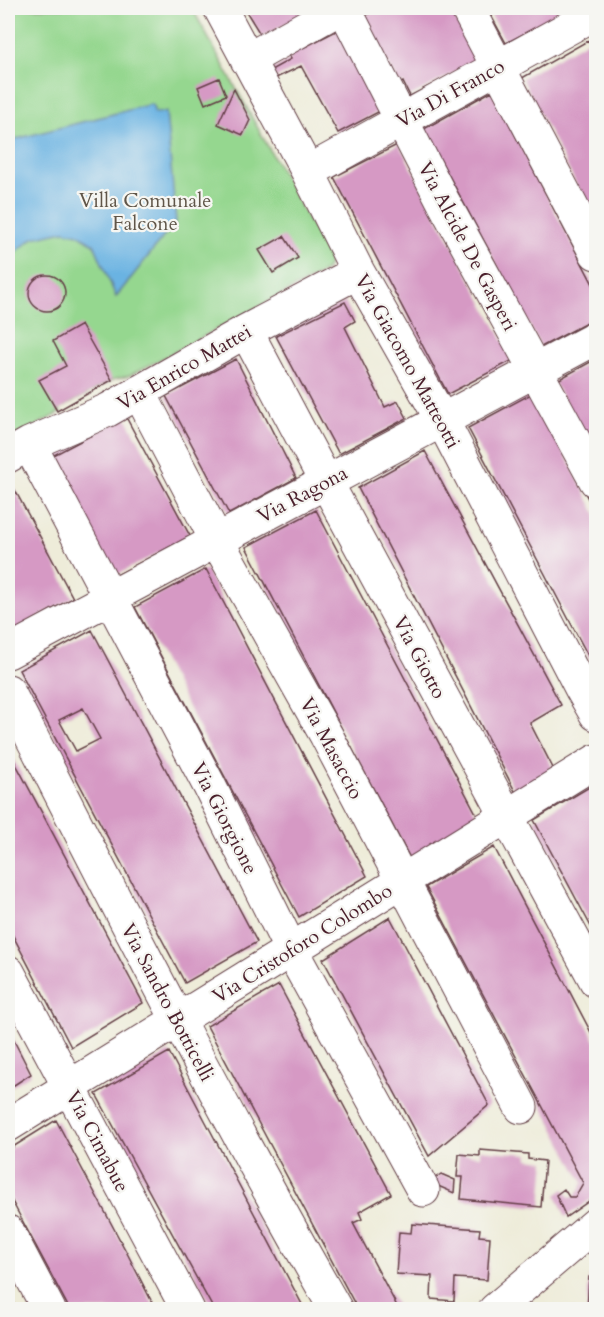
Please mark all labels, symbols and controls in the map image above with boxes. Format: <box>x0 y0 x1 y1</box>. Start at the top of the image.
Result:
street label: Via Di Franco <box>391 52 510 134</box>
street label: Via Alcide De Gasperi <box>412 157 524 336</box>
park label: Villa Comunale Falcone <box>79 187 211 237</box>
street label: Via Giacomo Matteotti <box>348 269 467 454</box>
street label: Via Enrico Mattei <box>112 318 257 417</box>
street label: Via Ragona <box>252 459 353 530</box>
street label: Via Giotto <box>386 611 453 703</box>
street label: Via Masaccio <box>293 693 370 804</box>
street label: Via Giorgione <box>185 758 264 879</box>
street label: Via Cristoforo Colombo <box>207 877 397 1010</box>
street label: Via Sandro Botticelli <box>115 919 221 1086</box>
street label: Via Cimabue <box>59 1086 136 1197</box>

